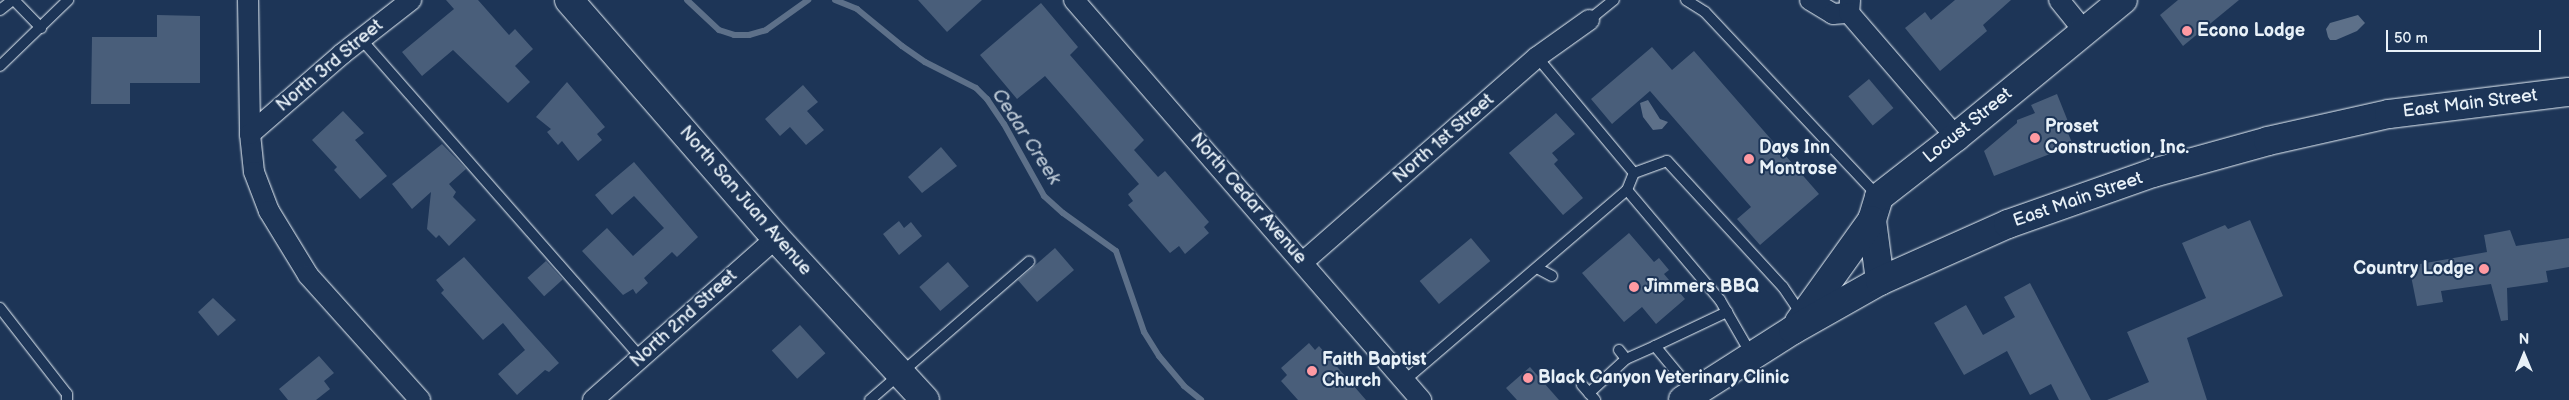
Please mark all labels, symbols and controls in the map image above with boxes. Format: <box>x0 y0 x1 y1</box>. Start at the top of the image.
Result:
street label: North 3rd Street <box>272 15 388 117</box>
place label: Econo Lodge <box>2197 20 2305 42</box>
scale bar <box>2389 20 2544 52</box>
marker: Econo Lodge <box>2181 25 2193 37</box>
text: 50 m <box>2394 29 2428 48</box>
street label: Locust Street <box>1919 84 2017 168</box>
water label: Cedar Creek <box>987 85 1065 189</box>
street label: East Main Street <box>2401 85 2539 123</box>
street label: North 1st Street <box>1389 89 1499 189</box>
place label: Proset Construction, Inc. <box>2045 117 2189 160</box>
street label: North San Juan Avenue <box>674 122 816 280</box>
street label: North Cedar Avenue <box>1185 129 1311 269</box>
marker: Proset Construction, Inc. <box>2029 132 2041 144</box>
place label: Days Inn Montrose <box>1759 138 1837 180</box>
marker: Days Inn Montrose <box>1743 153 1755 165</box>
street label: East Main Street <box>2010 168 2146 232</box>
place label: Country Lodge <box>2353 258 2474 280</box>
marker: Country Lodge <box>2478 263 2490 275</box>
street label: North 2nd Street <box>626 265 742 373</box>
place label: Jimmers BBQ <box>1644 276 1759 298</box>
marker: Jimmers BBQ <box>1628 281 1640 293</box>
north arrow <box>2499 330 2549 380</box>
text: N <box>2519 331 2529 348</box>
place label: Faith Baptist Church <box>1322 350 1426 392</box>
marker: Faith Baptist Church <box>1306 365 1318 377</box>
place label: Black Canyon Veterinary Clinic <box>1538 367 1791 389</box>
marker: Black Canyon Veterinary Clinic <box>1522 372 1534 384</box>

